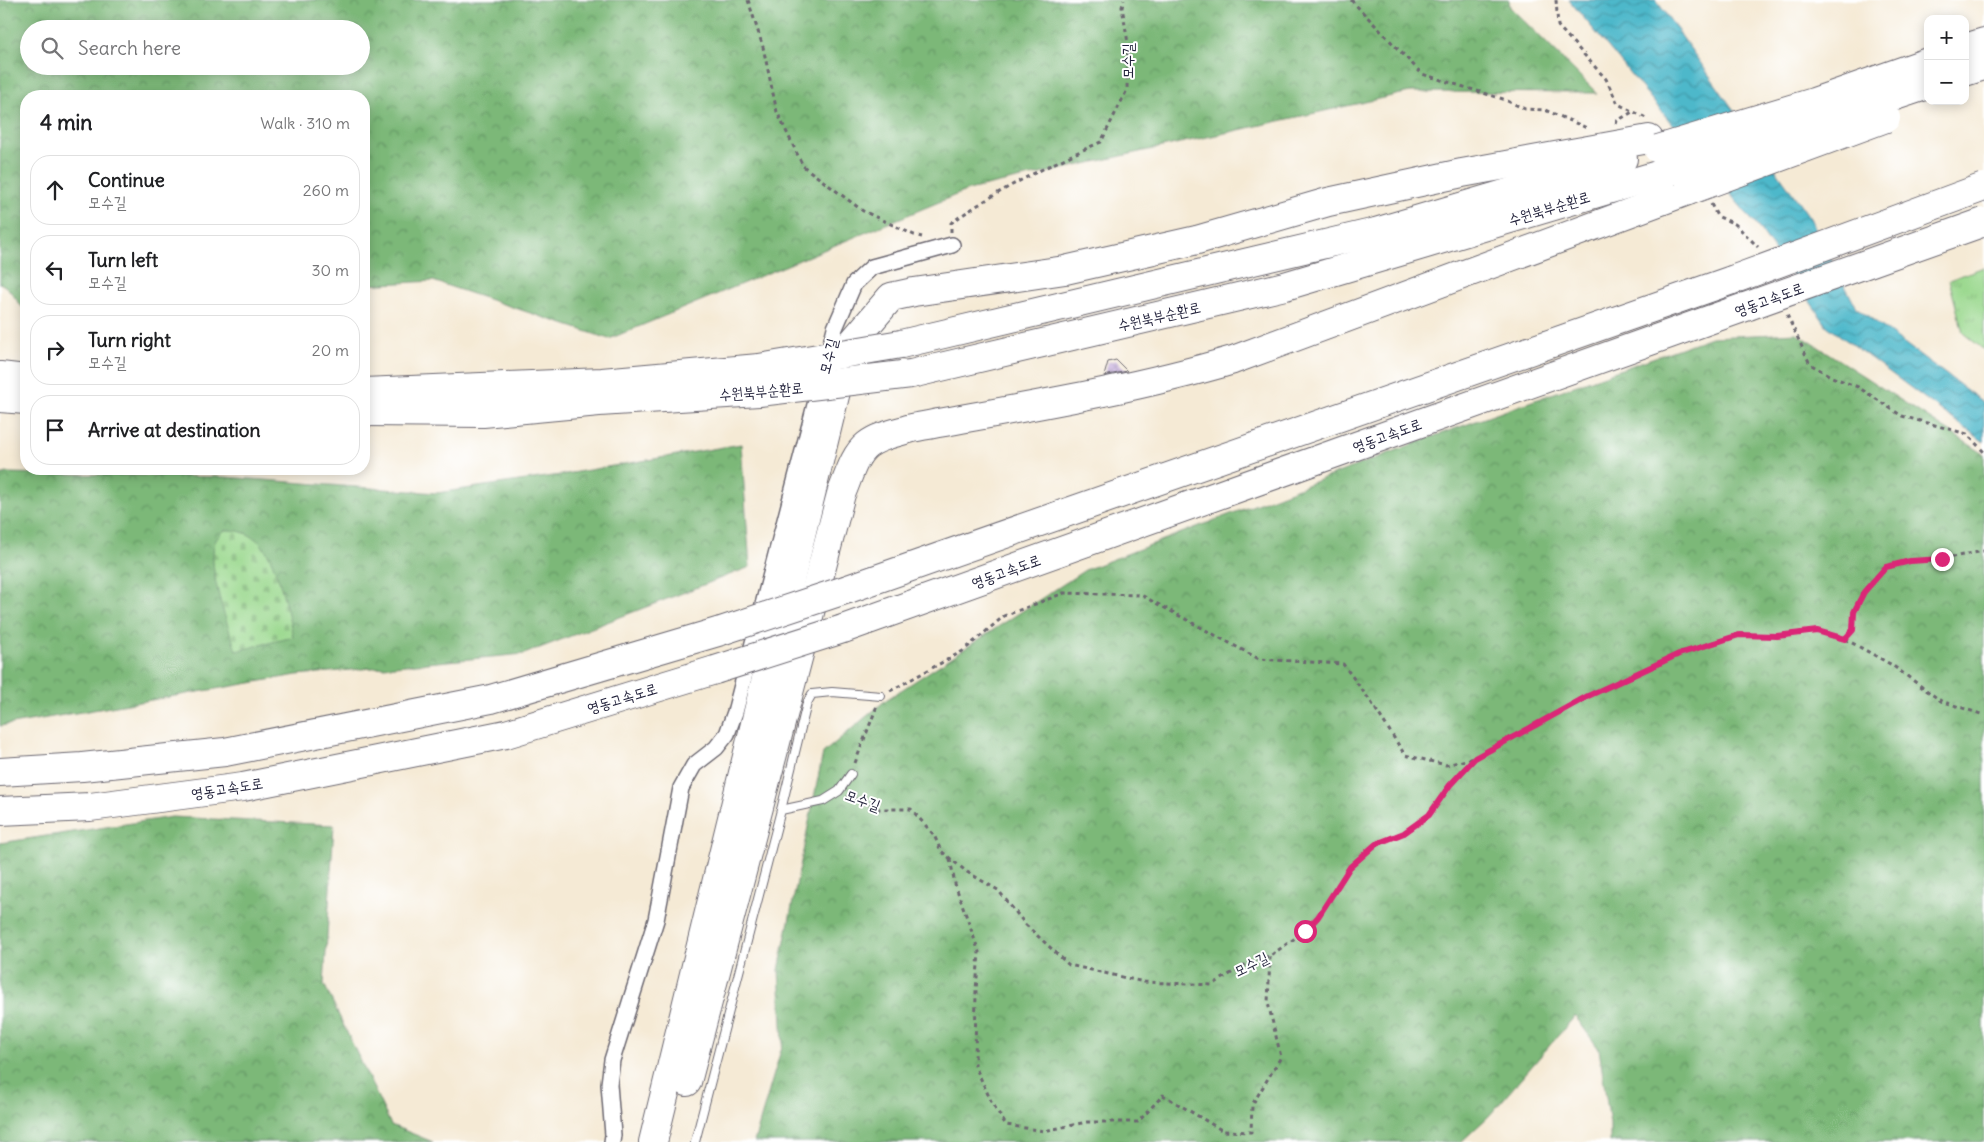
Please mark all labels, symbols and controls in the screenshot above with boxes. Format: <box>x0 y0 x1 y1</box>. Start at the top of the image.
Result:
map controls <box>1924 15 1969 105</box>
button: + <box>1924 15 1969 60</box>
search box <box>20 20 370 75</box>
icon: search <box>38 34 66 62</box>
text: Search here <box>78 36 181 60</box>
street label: 모수길 <box>1118 43 1137 79</box>
button: − <box>1924 60 1969 105</box>
text: 4 min <box>40 109 92 136</box>
text: Walk · 310 m <box>260 113 350 133</box>
text: Continue <box>88 168 165 192</box>
icon: ahead <box>41 176 69 204</box>
text: 260 m <box>303 180 349 200</box>
street label: 수원북부순환로 <box>1506 187 1592 229</box>
text: 모수길 <box>88 192 127 212</box>
text: Turn left <box>88 248 158 272</box>
icon: left <box>41 256 69 284</box>
text: 30 m <box>312 260 349 280</box>
text: 모수길 <box>88 272 127 292</box>
street label: 영동고속도로 <box>1732 278 1806 320</box>
street label: 수원북부순환로 <box>1116 297 1202 335</box>
text: Turn right <box>88 328 171 352</box>
icon: right <box>41 336 69 364</box>
street label: 모수길 <box>814 336 842 376</box>
text: 20 m <box>312 340 349 360</box>
text: 모수길 <box>88 352 127 372</box>
street label: 수원북부순환로 <box>718 378 804 404</box>
street label: 영동고속도로 <box>1350 414 1424 456</box>
icon: arrive <box>41 416 69 444</box>
text: Arrive at destination <box>88 418 261 442</box>
route end <box>1931 548 1954 571</box>
street label: 영동고속도로 <box>969 550 1043 592</box>
street label: 영동고속도로 <box>585 678 659 718</box>
street label: 영동고속도로 <box>190 773 264 803</box>
street label: 모수길 <box>843 785 883 815</box>
route start <box>1294 920 1317 943</box>
street label: 모수길 <box>1231 948 1271 980</box>

